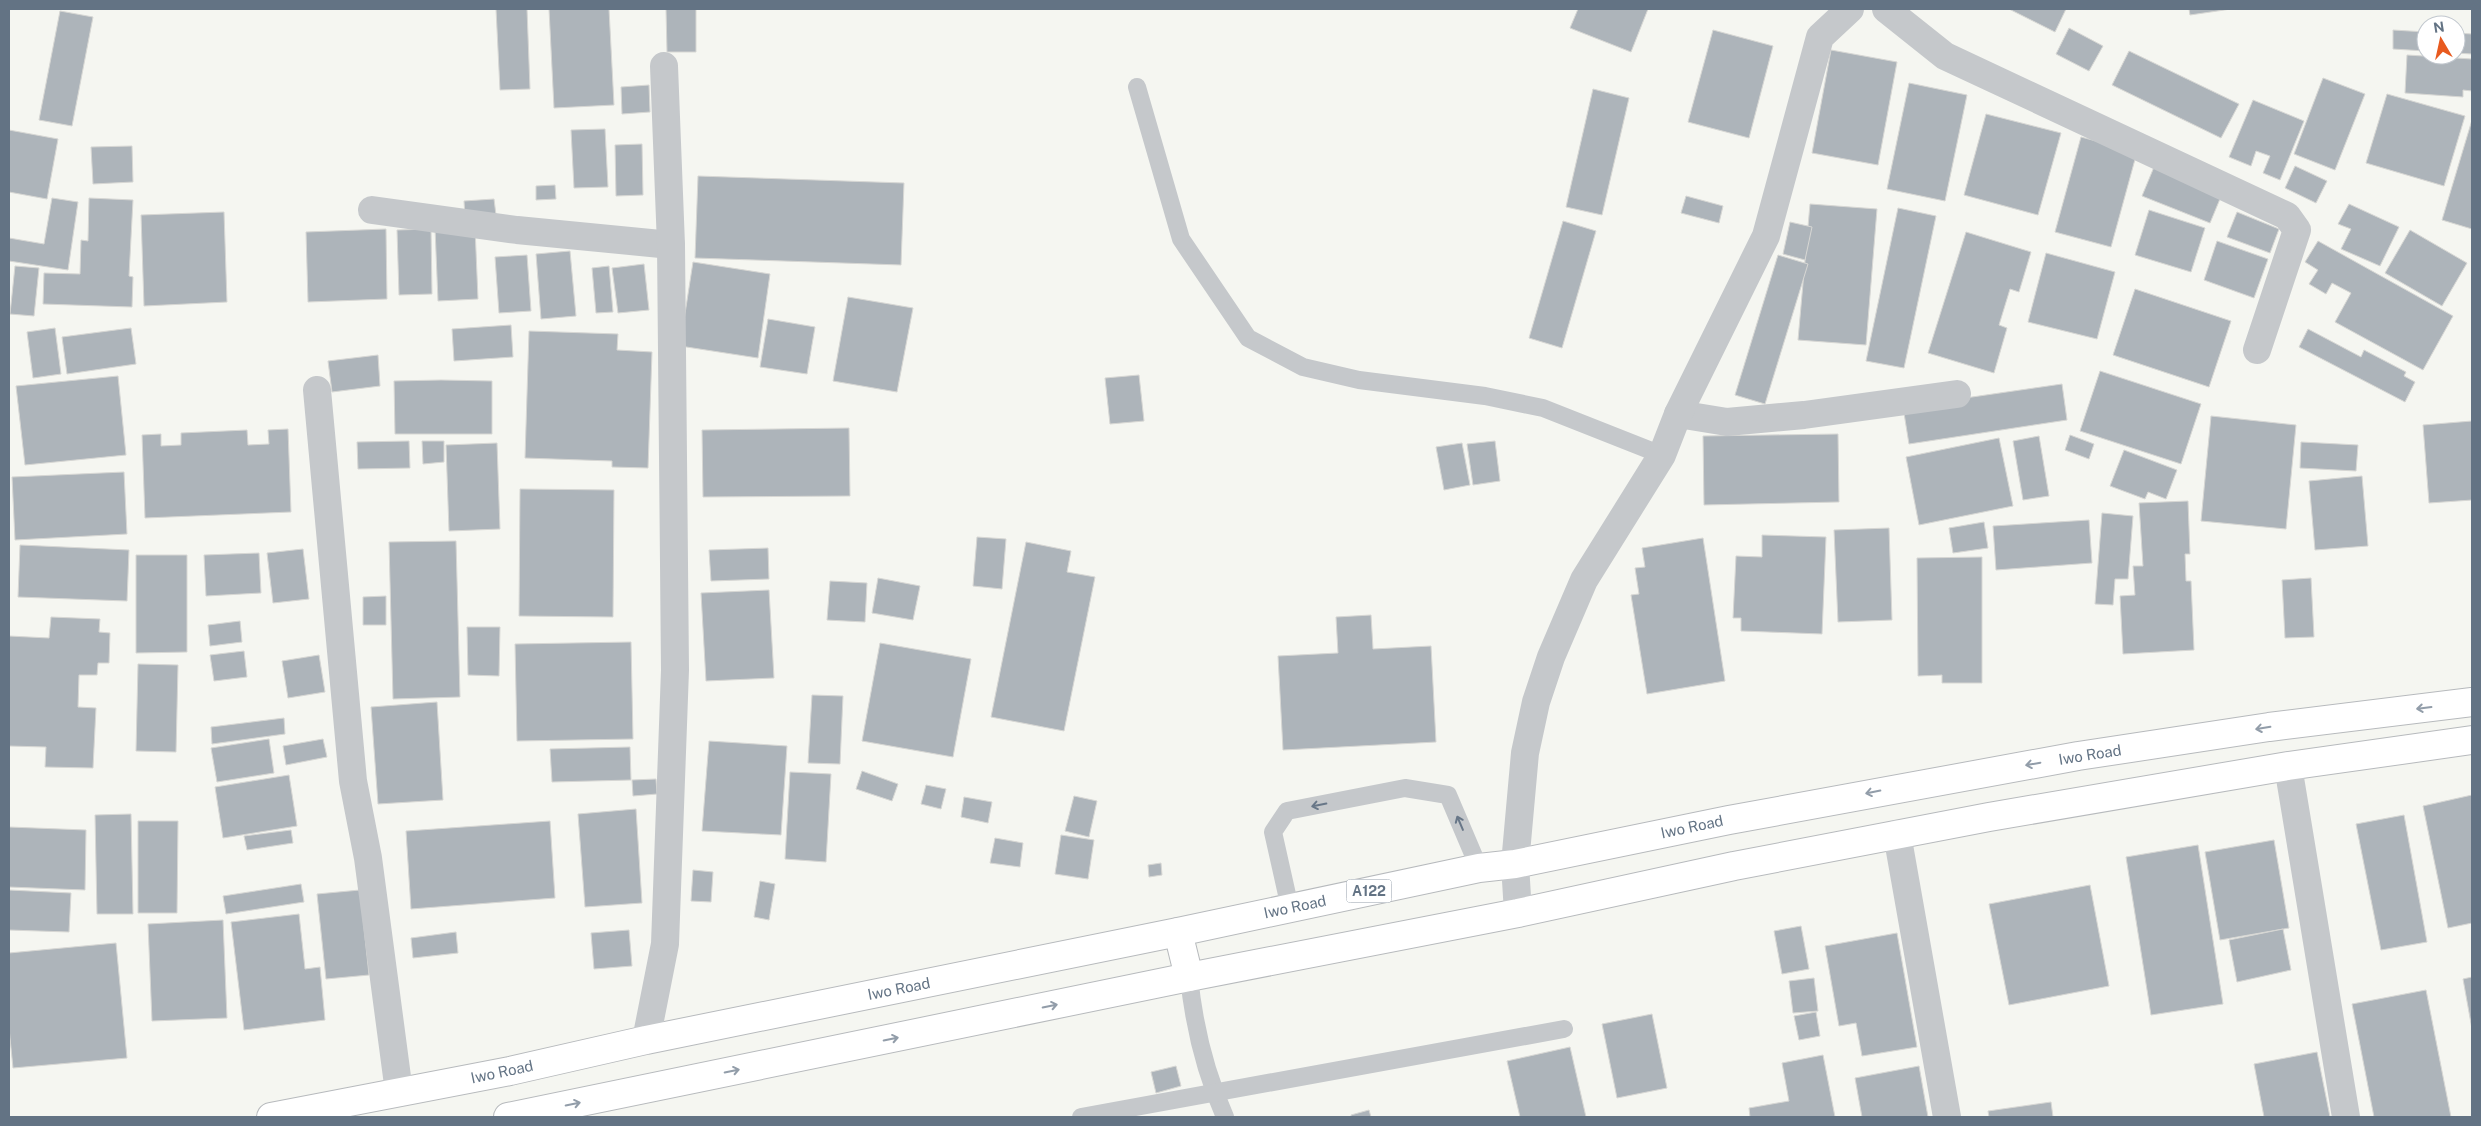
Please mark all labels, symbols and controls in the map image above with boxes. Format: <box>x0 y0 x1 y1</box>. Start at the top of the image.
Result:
north arrow <box>2416 15 2466 65</box>
text: N <box>2432 18 2446 36</box>
one-way arrow <box>2416 703 2432 713</box>
one-way arrow <box>2255 723 2271 733</box>
street label: Iwo Road <box>2057 741 2123 768</box>
one-way arrow <box>2025 760 2041 770</box>
one-way arrow <box>1865 788 1881 798</box>
one-way arrow <box>1311 801 1327 810</box>
street label: Iwo Road <box>1659 812 1725 841</box>
one-way arrow <box>1455 816 1465 831</box>
road number: A122 <box>1346 879 1392 902</box>
street label: Iwo Road <box>1262 892 1328 921</box>
street label: Iwo Road <box>866 974 932 1003</box>
one-way arrow <box>1042 1001 1058 1010</box>
one-way arrow <box>883 1033 899 1043</box>
street label: Iwo Road <box>469 1057 535 1086</box>
one-way arrow <box>723 1066 739 1076</box>
one-way arrow <box>564 1099 580 1108</box>

